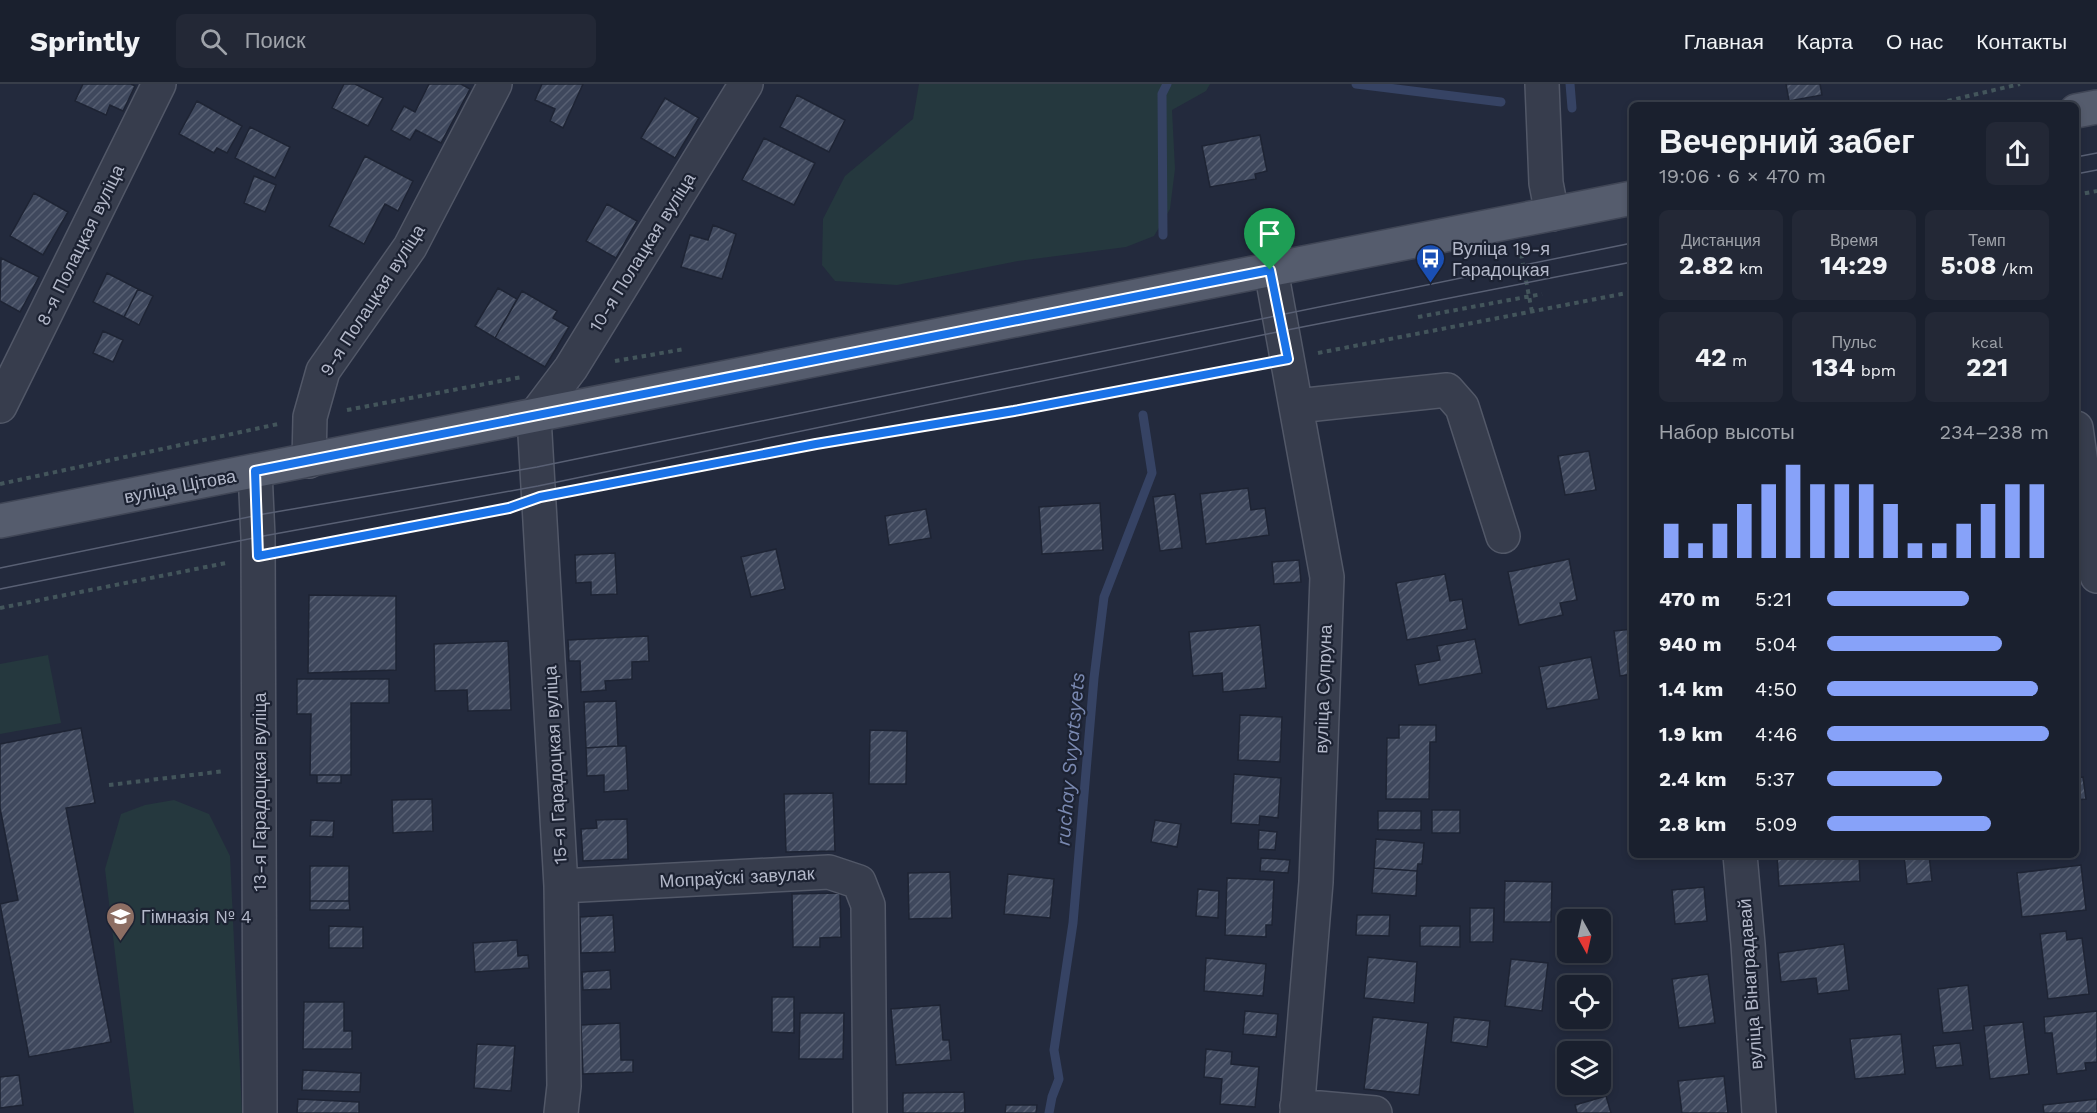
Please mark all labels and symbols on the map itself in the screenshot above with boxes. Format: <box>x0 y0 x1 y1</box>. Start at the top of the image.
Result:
street label: 8-я Полацкая вуліца <box>32 160 129 329</box>
street label: 10-я Полацкая вуліца <box>584 168 700 335</box>
pin <box>1244 208 1295 270</box>
street label: 9-я Полацкая вуліца <box>315 220 429 380</box>
place label: Вуліца 19-я Гарадоцкая <box>1452 238 1550 280</box>
bus stop icon: Вуліца 19-я Гарадоцкая <box>1415 242 1447 284</box>
street label: вуліца Цітова <box>122 465 239 507</box>
street label: вуліца Супруна <box>1310 623 1336 754</box>
street label: 15-я Гарадоцкая вуліца <box>539 664 571 865</box>
water label: ruchay Svyatsyets <box>1050 671 1090 847</box>
street label: 13-я Гарадоцкая вуліца <box>249 692 270 891</box>
street label: Мопраўскі завулак <box>659 862 815 892</box>
street label: вуліца Вінаградавай <box>1734 898 1766 1070</box>
school or university icon: Гімназія № 4 <box>104 900 136 942</box>
place label: Гімназія № 4 <box>141 906 252 927</box>
north arrow <box>1557 909 1611 963</box>

